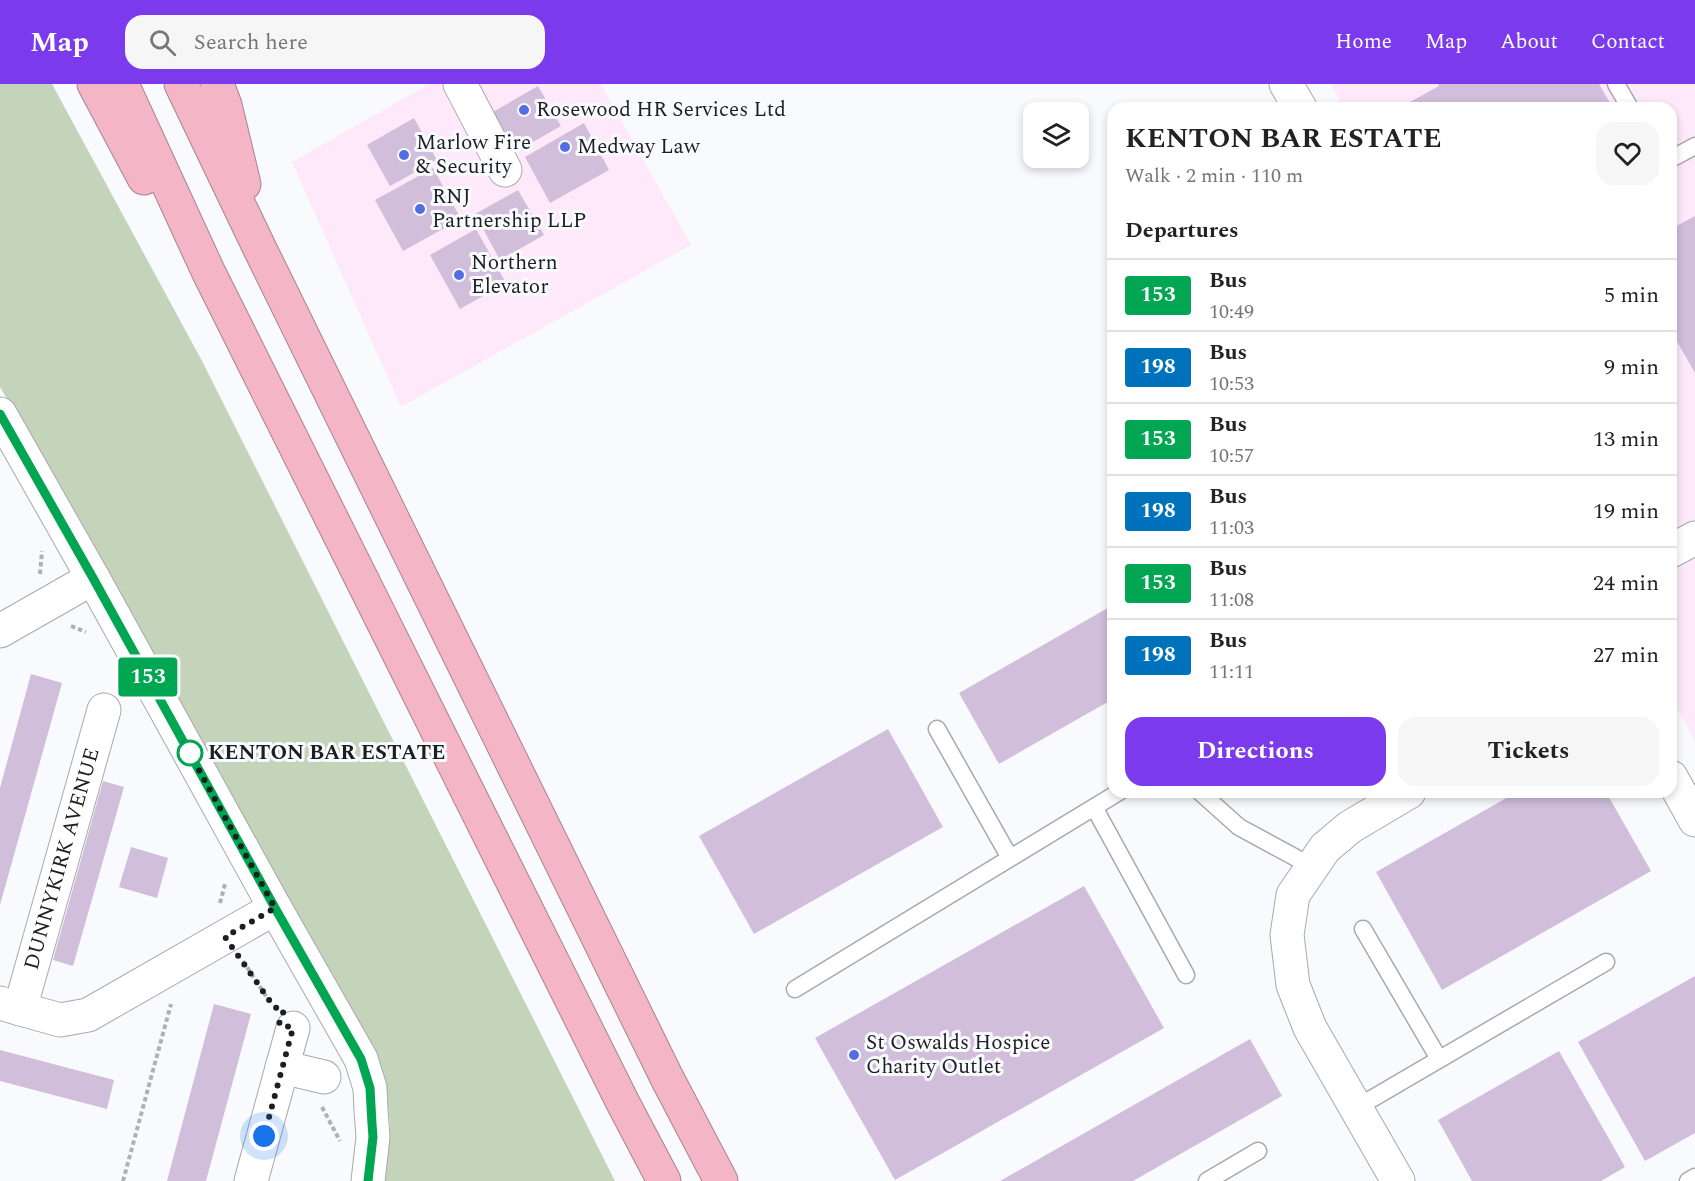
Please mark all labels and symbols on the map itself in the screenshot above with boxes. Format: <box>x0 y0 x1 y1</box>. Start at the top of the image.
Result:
place label: Rosewood HR Services Ltd <box>536 94 786 126</box>
marker: Rosewood HR Services Ltd <box>517 103 531 117</box>
place label: Marlow Fire & Security <box>416 127 531 183</box>
place label: Medway Law <box>577 131 701 163</box>
marker: Medway Law <box>558 140 572 154</box>
marker: Marlow Fire & Security <box>397 148 411 162</box>
place label: RNJ Partnership LLP <box>432 181 586 237</box>
marker: RNJ Partnership LLP <box>413 202 427 216</box>
place label: Northern Elevator <box>471 247 558 303</box>
marker: Northern Elevator <box>452 268 466 282</box>
line badge: 153 <box>114 658 182 696</box>
place label: KENTON BAR ESTATE <box>208 737 446 769</box>
marker: KENTON BAR ESTATE <box>177 740 203 766</box>
street label: DUNNYKIRK AVENUE <box>16 744 109 974</box>
place label: St Oswalds Hospice Charity Outlet <box>866 1027 1050 1083</box>
marker: St Oswalds Hospice Charity Outlet <box>847 1048 861 1062</box>
your location <box>249 1121 279 1151</box>

